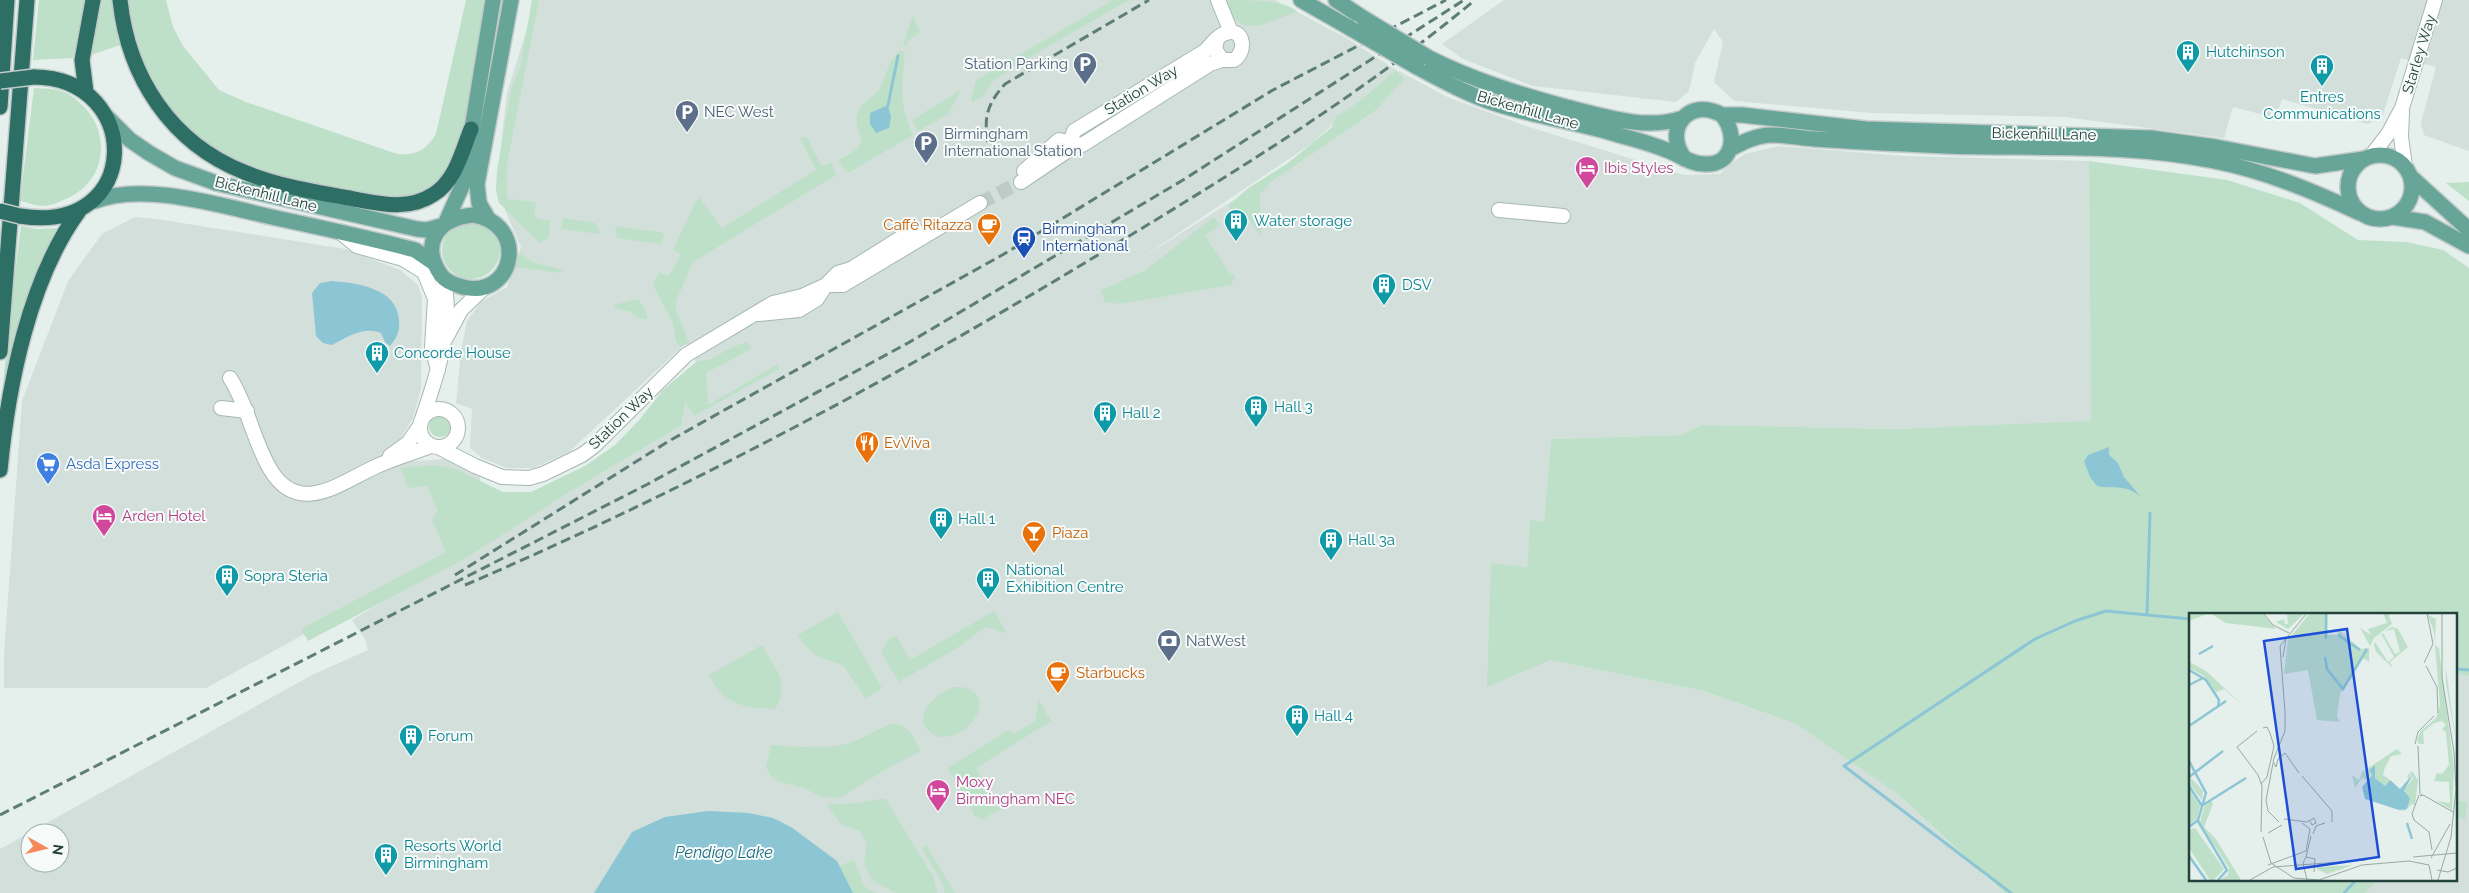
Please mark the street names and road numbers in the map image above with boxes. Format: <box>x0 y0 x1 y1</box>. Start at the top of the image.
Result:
street label: Starley Way <box>2398 12 2440 96</box>
street label: Station Way <box>1101 61 1181 119</box>
street label: Bickenhill Lane <box>1475 87 1581 133</box>
street label: Bickenhill Lane <box>1992 124 2097 144</box>
street label: Bickenhill Lane <box>213 173 319 215</box>
street label: Station Way <box>585 383 657 453</box>

